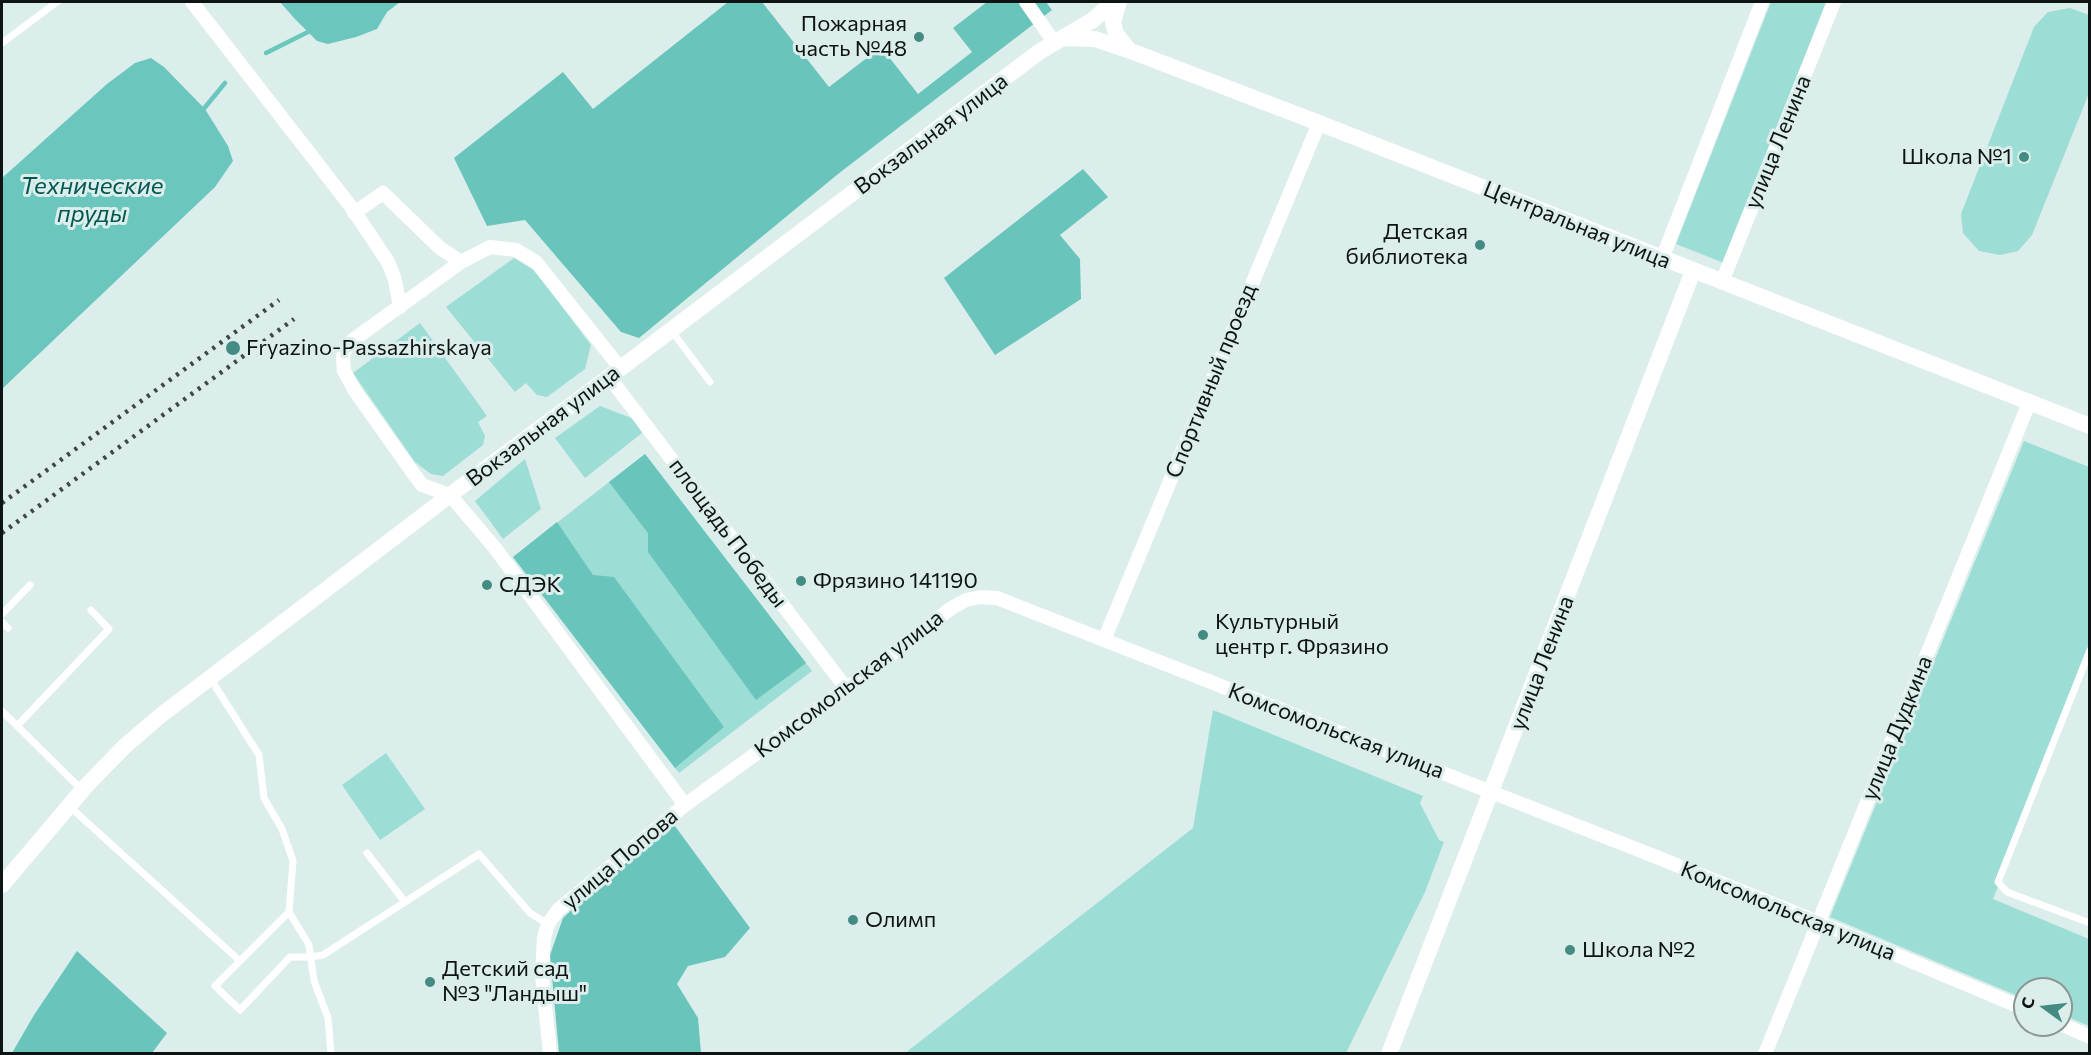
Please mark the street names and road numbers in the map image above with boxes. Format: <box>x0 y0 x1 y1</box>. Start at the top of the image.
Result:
street label: Вокзальная улица <box>849 68 1013 200</box>
street label: улица Ленина <box>1739 71 1817 213</box>
street label: Центральная улица <box>1480 175 1674 275</box>
street label: Спортивный проезд <box>1160 280 1262 482</box>
street label: Вокзальная улица <box>461 360 625 492</box>
street label: площадь Победы <box>663 453 793 613</box>
street label: улица Ленина <box>1504 592 1580 734</box>
street label: Комсомольская улица <box>750 604 948 764</box>
street label: улица Дудкина <box>1856 652 1938 804</box>
street label: Комсомольская улица <box>1224 678 1448 784</box>
street label: улица Попова <box>557 803 683 915</box>
street label: Комсомольская улица <box>1677 856 1899 966</box>

